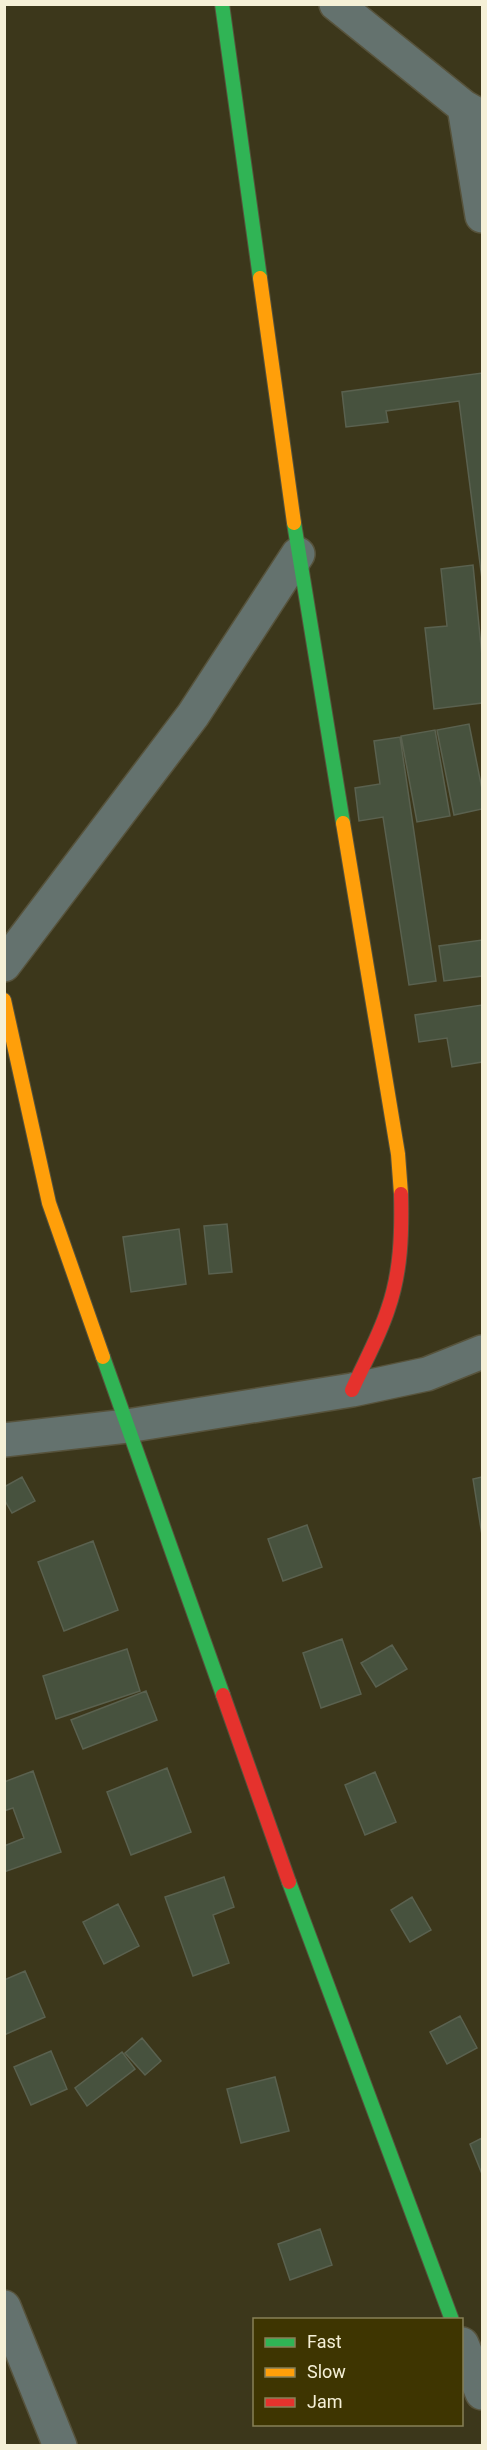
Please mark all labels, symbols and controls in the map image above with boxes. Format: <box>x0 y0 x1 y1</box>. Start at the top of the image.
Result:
legend <box>253 2318 463 2426</box>
text: Fast <box>307 2331 342 2352</box>
text: Slow <box>307 2361 346 2382</box>
text: Jam <box>307 2391 343 2412</box>

